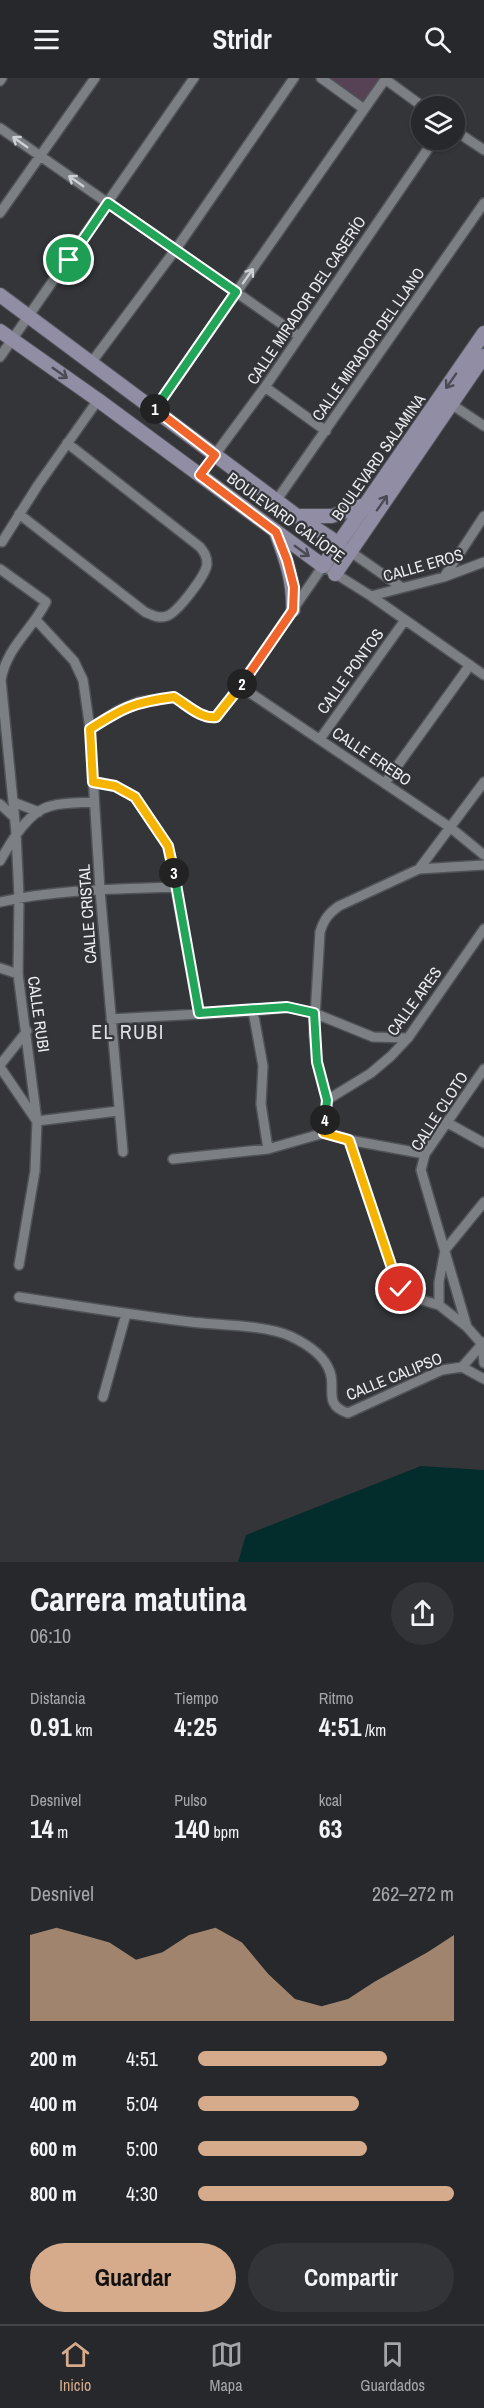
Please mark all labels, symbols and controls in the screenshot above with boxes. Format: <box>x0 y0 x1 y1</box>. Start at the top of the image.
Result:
text: Stridr <box>212 21 272 57</box>
icon: menu <box>30 23 63 56</box>
icon: search <box>421 23 454 56</box>
map controls <box>411 96 465 150</box>
button: layers <box>411 96 465 150</box>
one-way arrow <box>13 136 29 148</box>
one-way arrow <box>68 175 84 187</box>
street label: CALLE MIRADOR DEL CASERÍO <box>241 212 371 388</box>
pin <box>43 234 94 285</box>
icon: arrive <box>52 243 85 276</box>
street label: CALLE MIRADOR DEL LLANO <box>307 263 429 425</box>
one-way arrow <box>242 268 254 284</box>
one-way arrow <box>51 367 68 379</box>
one-way arrow <box>445 372 457 388</box>
street label: BOULEVARD SALAMINA <box>326 389 430 525</box>
pin: 1 <box>140 394 170 424</box>
text: 1 <box>151 398 159 420</box>
street label: BOULEVARD CALÍOPE <box>223 467 349 567</box>
one-way arrow <box>376 496 388 512</box>
street label: CALLE EROS <box>380 543 466 587</box>
one-way arrow <box>293 545 309 557</box>
street label: CALLE PONTOS <box>312 624 389 718</box>
pin: 2 <box>227 669 257 699</box>
text: 2 <box>238 673 246 695</box>
street label: CALLE EREBO <box>328 721 416 791</box>
pin: 3 <box>159 858 189 888</box>
text: 3 <box>170 862 178 884</box>
street label: CALLE CRISTAL <box>73 863 101 964</box>
street label: CALLE ARES <box>382 962 447 1040</box>
street label: CALLE RUBI <box>23 975 55 1053</box>
district label: EL RUBI <box>91 1018 165 1045</box>
street label: CALLE CLOTO <box>405 1067 473 1155</box>
pin: 4 <box>310 1105 340 1135</box>
text: 4 <box>321 1109 329 1131</box>
pin <box>375 1263 426 1314</box>
icon: check <box>384 1272 417 1305</box>
street label: CALLE CALIPSO <box>343 1347 445 1405</box>
text: Carrera matutina <box>30 1577 247 1621</box>
button: share <box>391 1582 454 1645</box>
text: 06:10 <box>30 1622 71 1649</box>
text: Distancia <box>30 1687 85 1709</box>
text: Tiempo <box>174 1687 219 1709</box>
text: Ritmo <box>319 1687 354 1709</box>
text: 0.91 <box>30 1709 72 1744</box>
text: 4:25 <box>174 1709 217 1744</box>
text: 4:51 <box>319 1709 361 1744</box>
text: km <box>72 1719 93 1741</box>
text: /km <box>361 1719 386 1741</box>
text: Desnivel <box>30 1789 81 1811</box>
text: Pulso <box>174 1789 207 1811</box>
text: kcal <box>319 1789 342 1811</box>
text: 14 <box>30 1811 54 1846</box>
text: 140 <box>174 1811 210 1846</box>
text: 63 <box>319 1811 342 1846</box>
text: m <box>54 1821 68 1843</box>
text: bpm <box>210 1821 239 1843</box>
text: Desnivel <box>30 1880 94 1907</box>
text: 262–272 m <box>372 1880 454 1907</box>
text: 200 m <box>30 2045 77 2072</box>
text: 4:51 <box>126 2045 158 2072</box>
text: 400 m <box>30 2090 77 2117</box>
text: 5:04 <box>126 2090 158 2117</box>
text: 600 m <box>30 2135 77 2162</box>
text: 5:00 <box>126 2135 158 2162</box>
text: 800 m <box>30 2180 77 2207</box>
text: 4:30 <box>126 2180 158 2207</box>
button: Guardar <box>30 2243 236 2312</box>
button: Compartir <box>248 2243 454 2312</box>
tab: Inicio <box>59 2338 92 2396</box>
tab: Mapa <box>210 2338 243 2396</box>
tab: Guardados <box>360 2338 425 2396</box>

